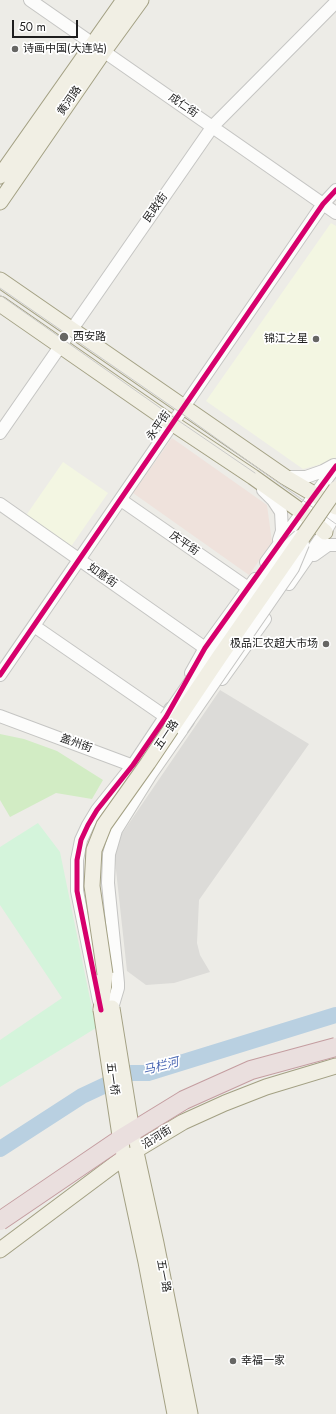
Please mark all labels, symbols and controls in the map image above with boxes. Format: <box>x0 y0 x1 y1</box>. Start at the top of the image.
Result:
scale bar <box>14 12 80 38</box>
text: 50 m <box>19 18 46 36</box>
place label: 诗画中国(大连站) <box>23 42 107 56</box>
marker: 诗画中国(大连站) <box>10 44 20 54</box>
street label: 黄河路 <box>55 84 85 118</box>
street label: 成仁街 <box>166 91 200 121</box>
street label: 民政街 <box>141 191 171 225</box>
place label: 西安路 <box>73 330 106 344</box>
marker: 西安路 <box>58 331 70 343</box>
place label: 锦江之星 <box>264 332 308 346</box>
marker: 锦江之星 <box>311 334 321 344</box>
street label: 永平街 <box>144 409 174 443</box>
street label: 庆平街 <box>167 529 201 559</box>
street label: 如意街 <box>85 561 119 591</box>
place label: 极品汇农超大市场 <box>230 637 318 651</box>
marker: 极品汇农超大市场 <box>321 639 331 649</box>
street label: 五一路 <box>152 718 182 752</box>
street label: 盖州街 <box>58 732 94 756</box>
water label: 马栏河 <box>142 1056 180 1078</box>
street label: 五一桥 <box>103 1062 121 1096</box>
street label: 沿河街 <box>140 1124 174 1152</box>
street label: 五一路 <box>153 1259 173 1293</box>
place label: 幸福一家 <box>241 1354 285 1368</box>
marker: 幸福一家 <box>228 1356 238 1366</box>

